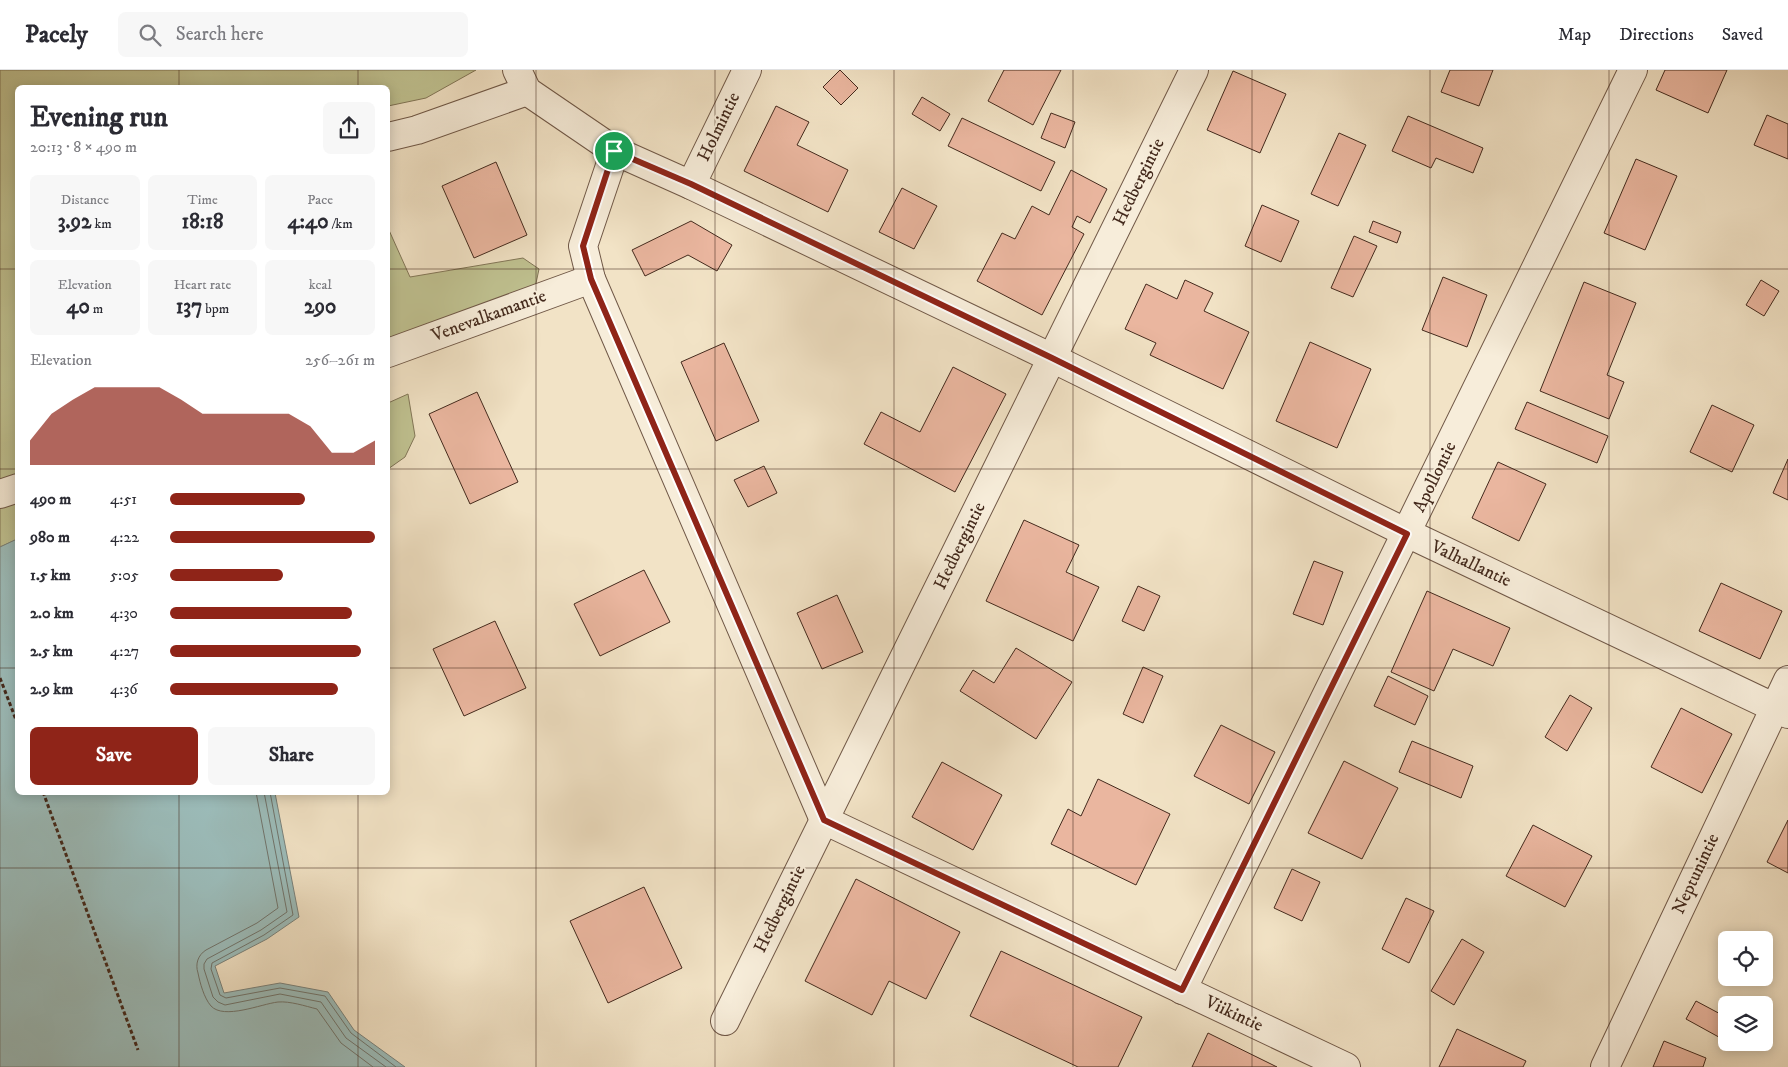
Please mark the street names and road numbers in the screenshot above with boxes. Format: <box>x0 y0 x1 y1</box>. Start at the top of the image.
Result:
street label: Holmintie <box>693 89 745 165</box>
street label: Hedbergintie <box>1108 135 1170 229</box>
street label: Venevalkamantie <box>428 285 549 347</box>
street label: Apollontie <box>1408 438 1462 516</box>
street label: Hedbergintie <box>929 499 991 593</box>
street label: Valhallantie <box>1426 535 1515 592</box>
street label: Neptunintie <box>1668 830 1724 918</box>
street label: Hedbergintie <box>749 862 811 956</box>
street label: Viikintie <box>1201 991 1266 1037</box>

